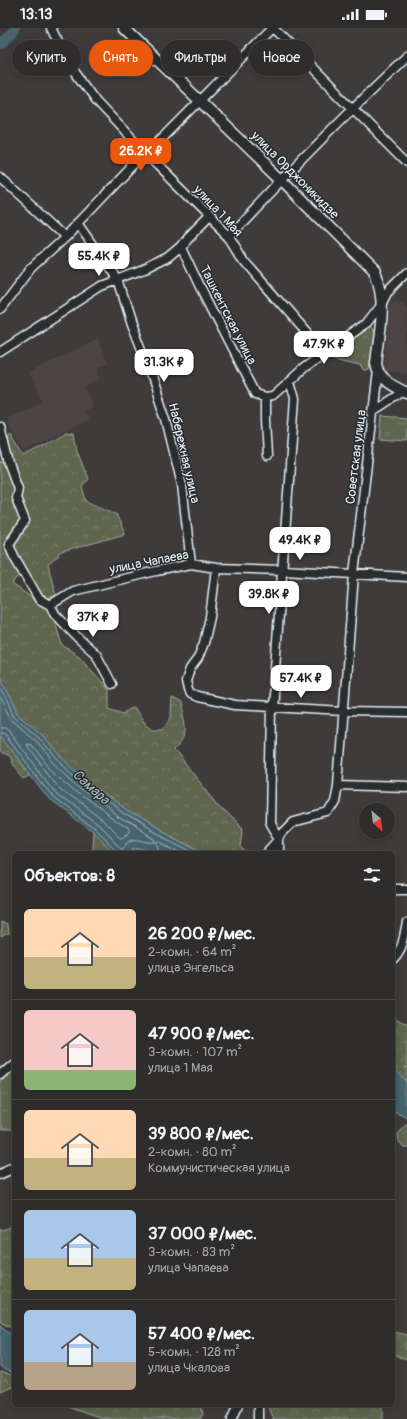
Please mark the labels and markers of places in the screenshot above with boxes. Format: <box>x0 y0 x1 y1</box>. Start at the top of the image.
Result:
pin: 26.2K ₽ <box>104 138 178 172</box>
pin: 55.4K ₽ <box>62 243 136 277</box>
pin: 47.9K ₽ <box>287 331 361 365</box>
pin: 31.3K ₽ <box>127 349 201 383</box>
pin: 49.4K ₽ <box>263 527 337 561</box>
pin: 39.8K ₽ <box>232 581 306 615</box>
pin: 37K ₽ <box>65 604 121 638</box>
pin: 57.4K ₽ <box>264 665 338 699</box>

